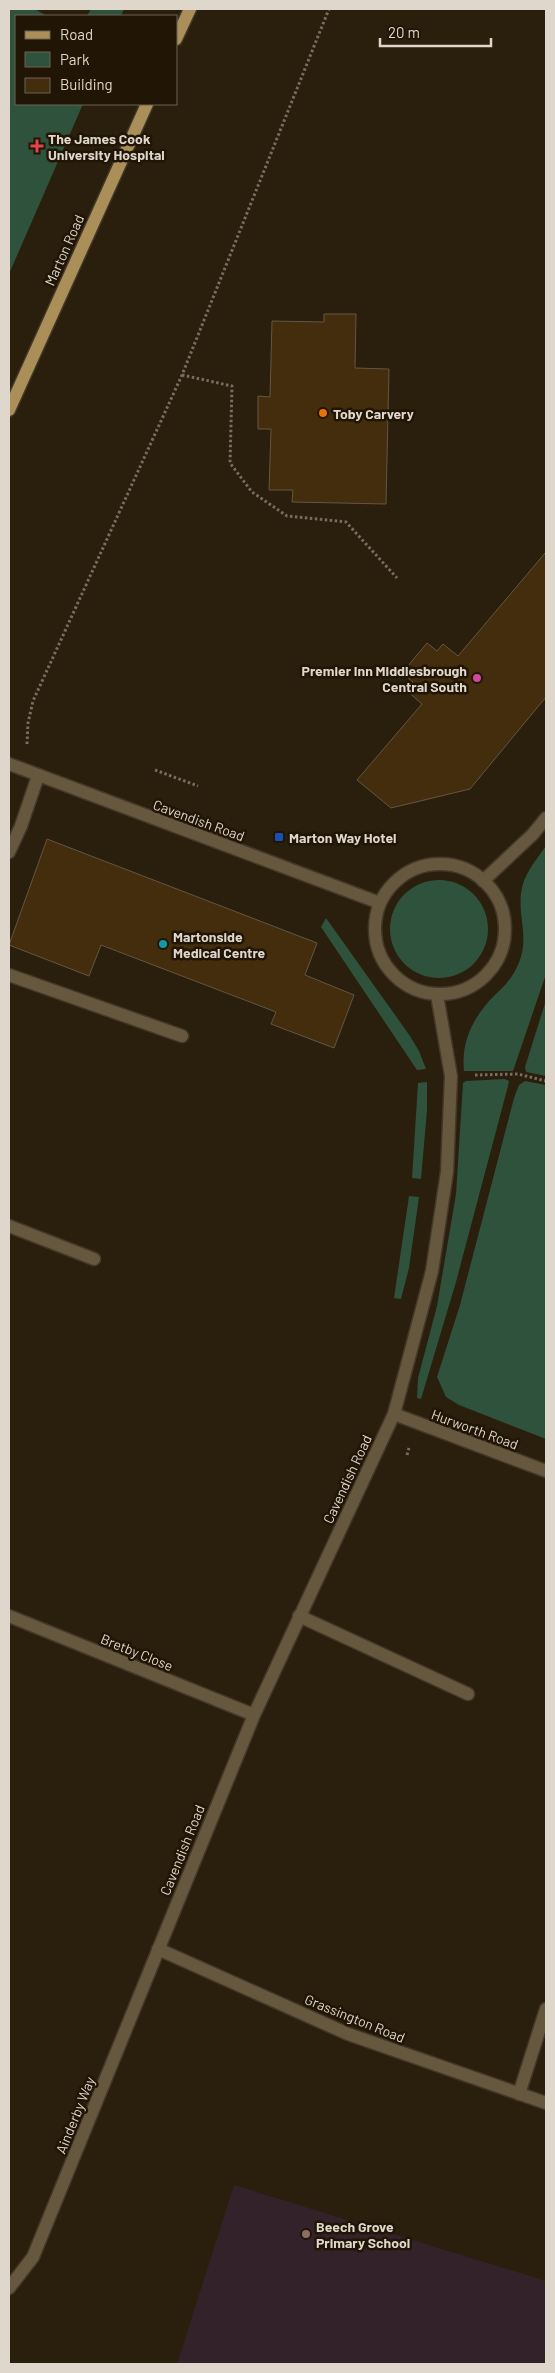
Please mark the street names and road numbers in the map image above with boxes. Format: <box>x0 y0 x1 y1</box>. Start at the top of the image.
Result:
street label: Marton Road <box>41 212 87 288</box>
street label: Cavendish Road <box>151 796 247 844</box>
street label: Hurworth Road <box>429 1405 521 1453</box>
street label: Cavendish Road <box>319 1432 375 1526</box>
street label: Bretby Close <box>98 1630 176 1674</box>
street label: Cavendish Road <box>156 1802 208 1898</box>
street label: Grassington Road <box>302 1990 408 2046</box>
street label: Ainderby Way <box>52 2073 98 2156</box>

